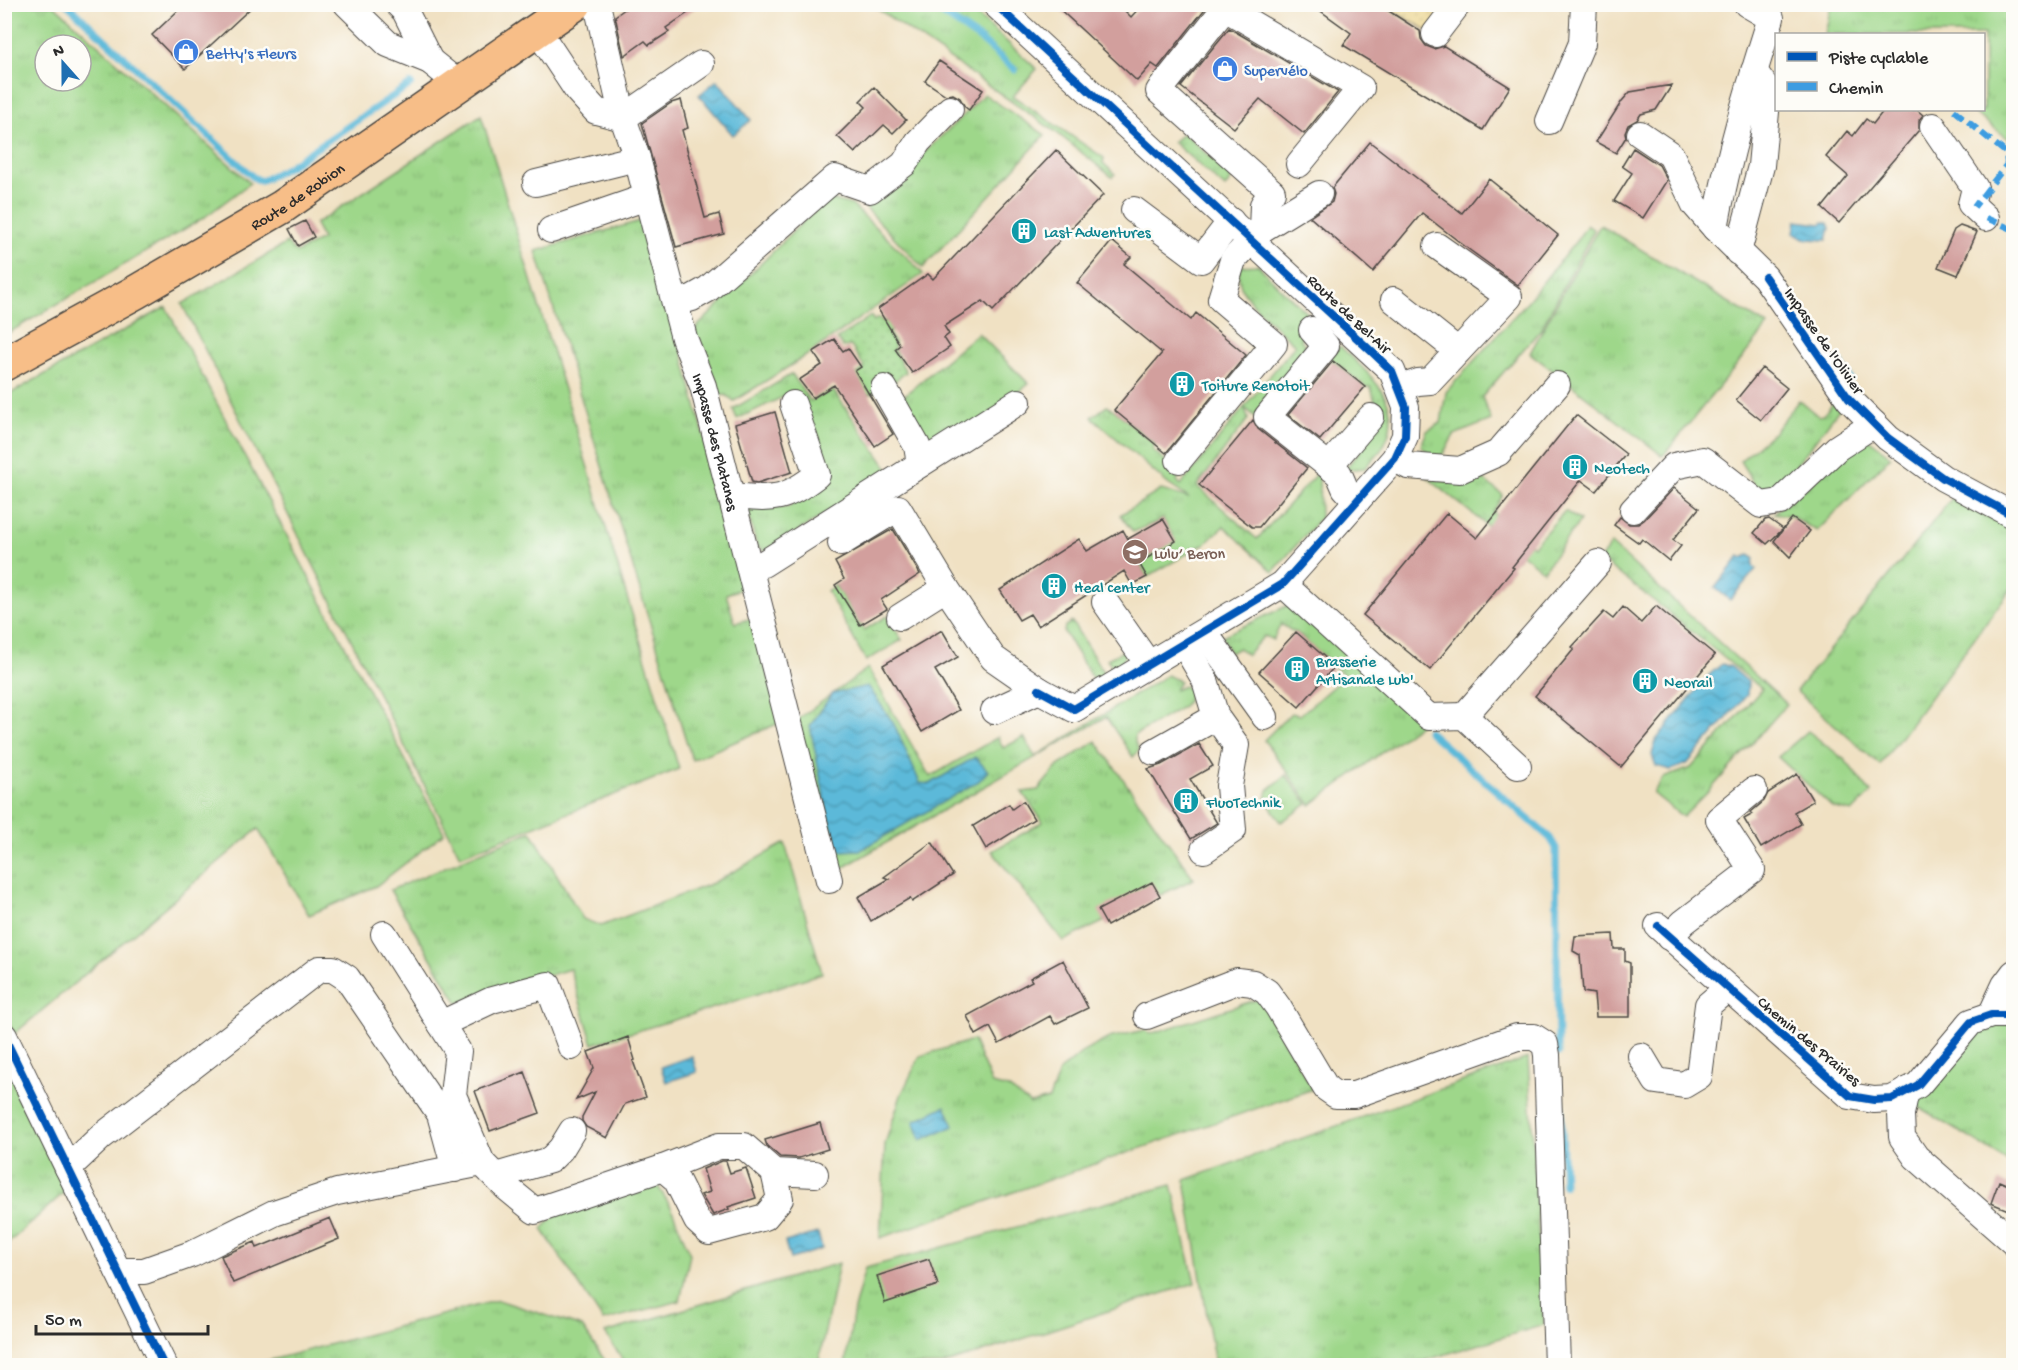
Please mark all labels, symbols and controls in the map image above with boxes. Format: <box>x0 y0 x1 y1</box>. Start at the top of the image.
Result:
north arrow <box>33 33 93 93</box>
legend <box>1775 33 1985 111</box>
shop icon: Betty's Fleurs <box>171 37 201 67</box>
text: N <box>51 41 68 63</box>
place label: Betty's Fleurs <box>205 46 297 65</box>
text: Piste cyclable <box>1828 49 1929 70</box>
shop icon: Supervélo <box>1210 54 1240 84</box>
place label: Supervélo <box>1244 63 1308 82</box>
text: Chemin <box>1829 79 1883 100</box>
street label: Route de Robion <box>248 160 350 236</box>
building icon: Last Adventures <box>1009 216 1039 246</box>
place label: Last Adventures <box>1044 225 1152 244</box>
street label: Route de Bel-Air <box>1302 272 1394 360</box>
street label: Impasse de l'Olivier <box>1778 285 1867 400</box>
building icon: Toiture Renotoit <box>1167 369 1197 399</box>
street label: Impasse des Platanes <box>686 371 741 514</box>
place label: Toiture Renotoit <box>1201 378 1311 397</box>
building icon: Neotech <box>1560 452 1590 482</box>
place label: Neotech <box>1594 461 1650 480</box>
school or university icon: Lulu’ Beron <box>1120 537 1150 567</box>
place label: Lulu’ Beron <box>1154 546 1226 565</box>
building icon: Heal center <box>1039 571 1069 601</box>
place label: Heal center <box>1074 580 1151 599</box>
building icon: Brasserie Artisanale Lub' <box>1282 654 1312 684</box>
place label: Brasserie Artisanale Lub' <box>1315 654 1414 691</box>
building icon: Neorail <box>1630 666 1660 696</box>
place label: Neorail <box>1664 675 1713 694</box>
building icon: FluoTechnik <box>1171 786 1201 816</box>
place label: FluoTechnik <box>1205 795 1282 814</box>
street label: Chemin des Prairies <box>1752 994 1864 1092</box>
scale bar <box>36 1298 208 1336</box>
text: 50 m <box>45 1311 82 1332</box>

